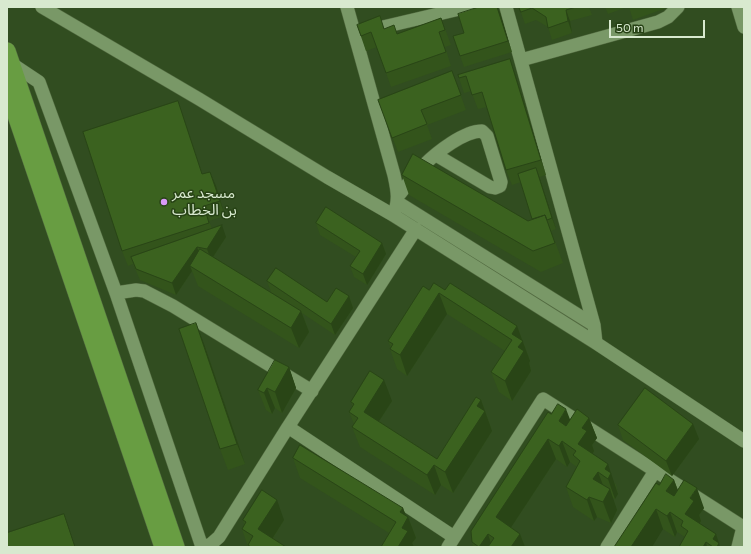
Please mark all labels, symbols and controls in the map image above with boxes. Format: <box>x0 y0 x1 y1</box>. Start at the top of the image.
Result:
scale bar <box>611 12 707 38</box>
text: 50 m <box>616 20 644 34</box>
place label: مسجد عمر بن الخطاب <box>172 184 237 219</box>
marker: مسجد عمر بن الخطاب <box>159 197 169 207</box>

